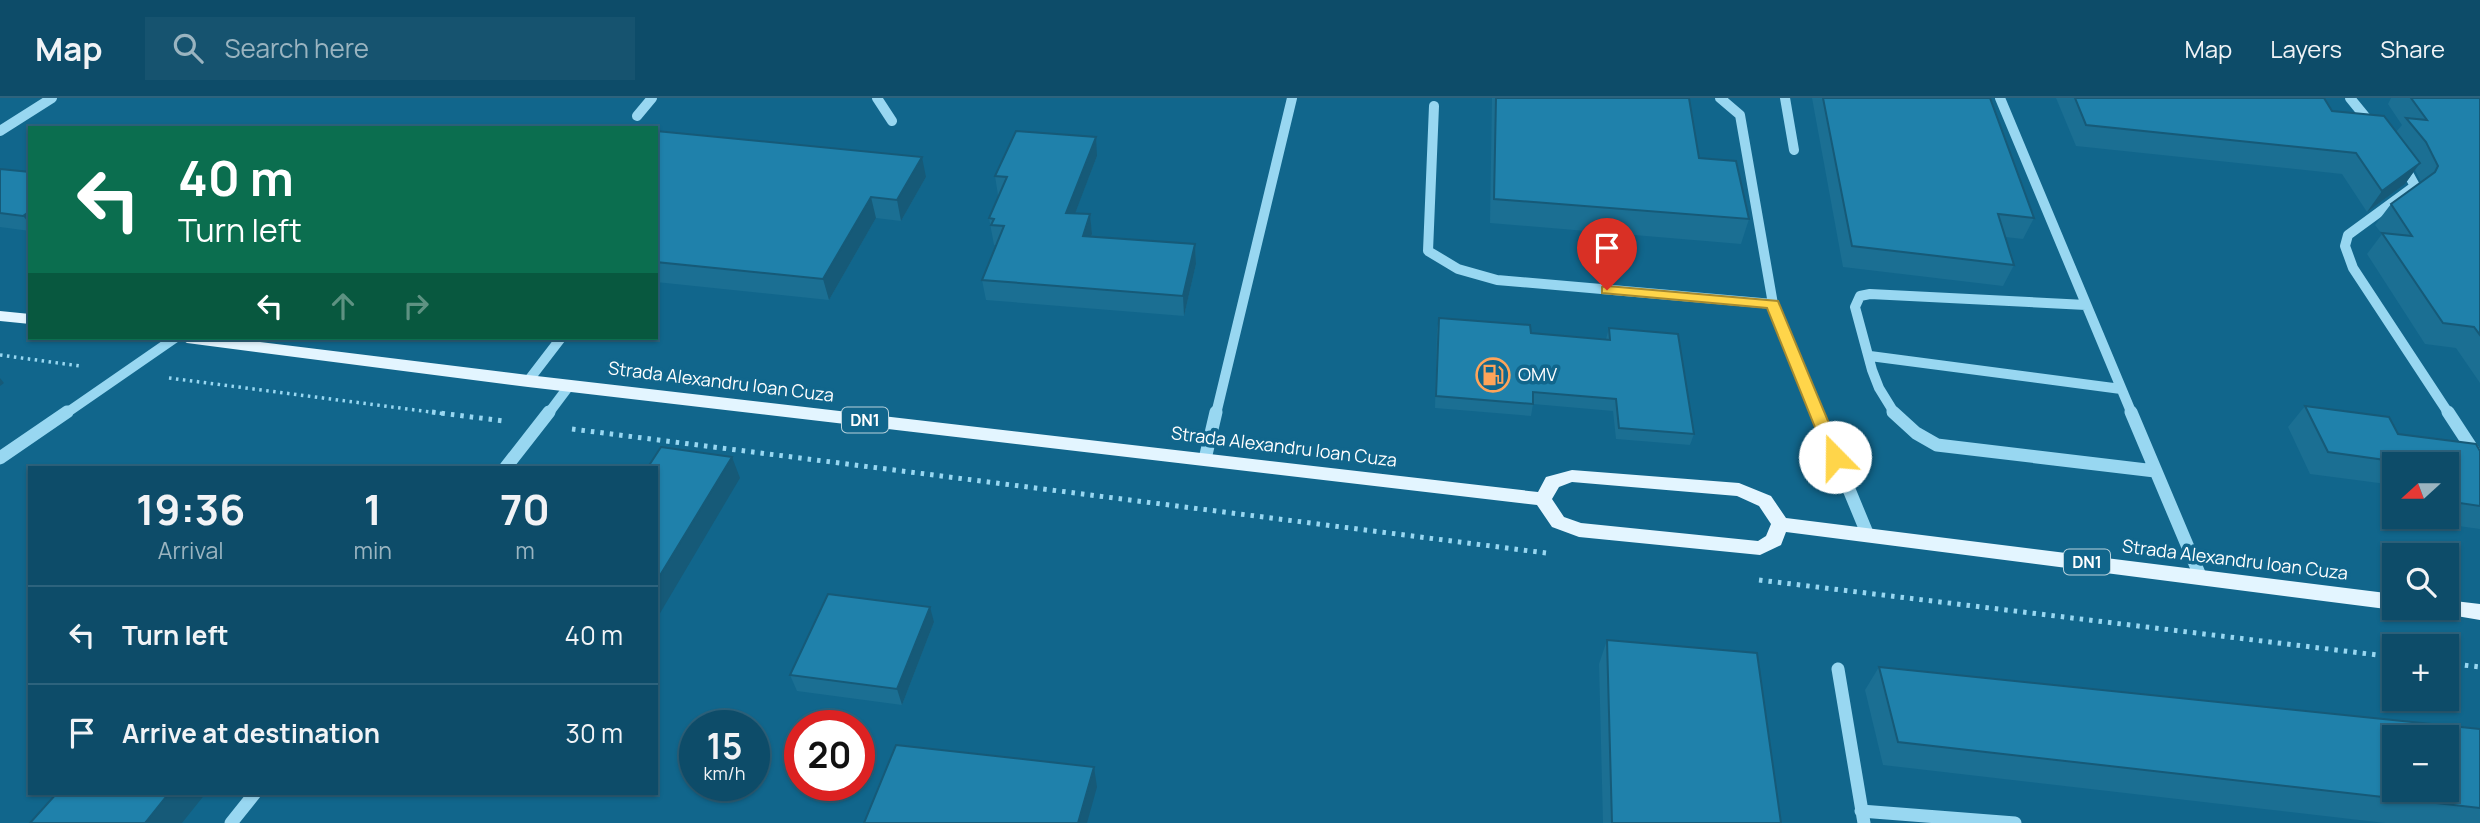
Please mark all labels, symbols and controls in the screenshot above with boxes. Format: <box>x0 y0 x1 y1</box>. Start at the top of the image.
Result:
search box <box>145 17 635 80</box>
text: Map <box>35 26 103 71</box>
icon: search <box>169 29 207 67</box>
text: Search here <box>225 30 369 66</box>
text: Map <box>2185 32 2232 65</box>
text: Layers <box>2270 32 2342 65</box>
text: Share <box>2380 32 2445 65</box>
text: 40 m <box>178 144 294 211</box>
icon: left <box>63 154 154 245</box>
text: Turn left <box>178 208 302 252</box>
pin <box>1577 218 1637 290</box>
icon: arrive <box>1588 229 1626 267</box>
icon: left <box>251 287 289 325</box>
icon: ahead <box>324 287 362 325</box>
icon: right <box>397 287 435 325</box>
street label: Strada Alexandru Ioan Cuza <box>607 355 835 407</box>
fuel station icon: OMV <box>1474 356 1512 394</box>
place label: OMV <box>1518 362 1557 386</box>
road number: DN1 <box>842 408 888 432</box>
street label: Strada Alexandru Ioan Cuza <box>1170 420 1398 472</box>
position arrow <box>1798 420 1872 494</box>
north arrow <box>2382 452 2459 528</box>
map controls <box>2382 452 2459 802</box>
text: 19:36 <box>136 480 245 538</box>
text: 1 <box>363 480 382 538</box>
text: 70 <box>500 480 550 538</box>
street label: Strada Alexandru Ioan Cuza <box>2121 533 2349 585</box>
text: Arrival <box>158 534 224 566</box>
text: min <box>353 534 392 566</box>
text: m <box>515 534 535 566</box>
button: search <box>2382 543 2459 620</box>
road number: DN1 <box>2064 550 2110 575</box>
icon: left <box>63 616 101 654</box>
text: Turn left <box>122 617 229 653</box>
text: 40 m <box>565 617 623 653</box>
button: + <box>2382 634 2459 711</box>
speed limit sign: 20 <box>784 710 875 801</box>
icon: arrive <box>63 714 101 752</box>
text: Arrive at destination <box>122 715 380 751</box>
text: 30 m <box>566 715 623 751</box>
text: 15 <box>707 722 742 770</box>
button: − <box>2382 725 2459 802</box>
text: km/h <box>704 761 745 785</box>

